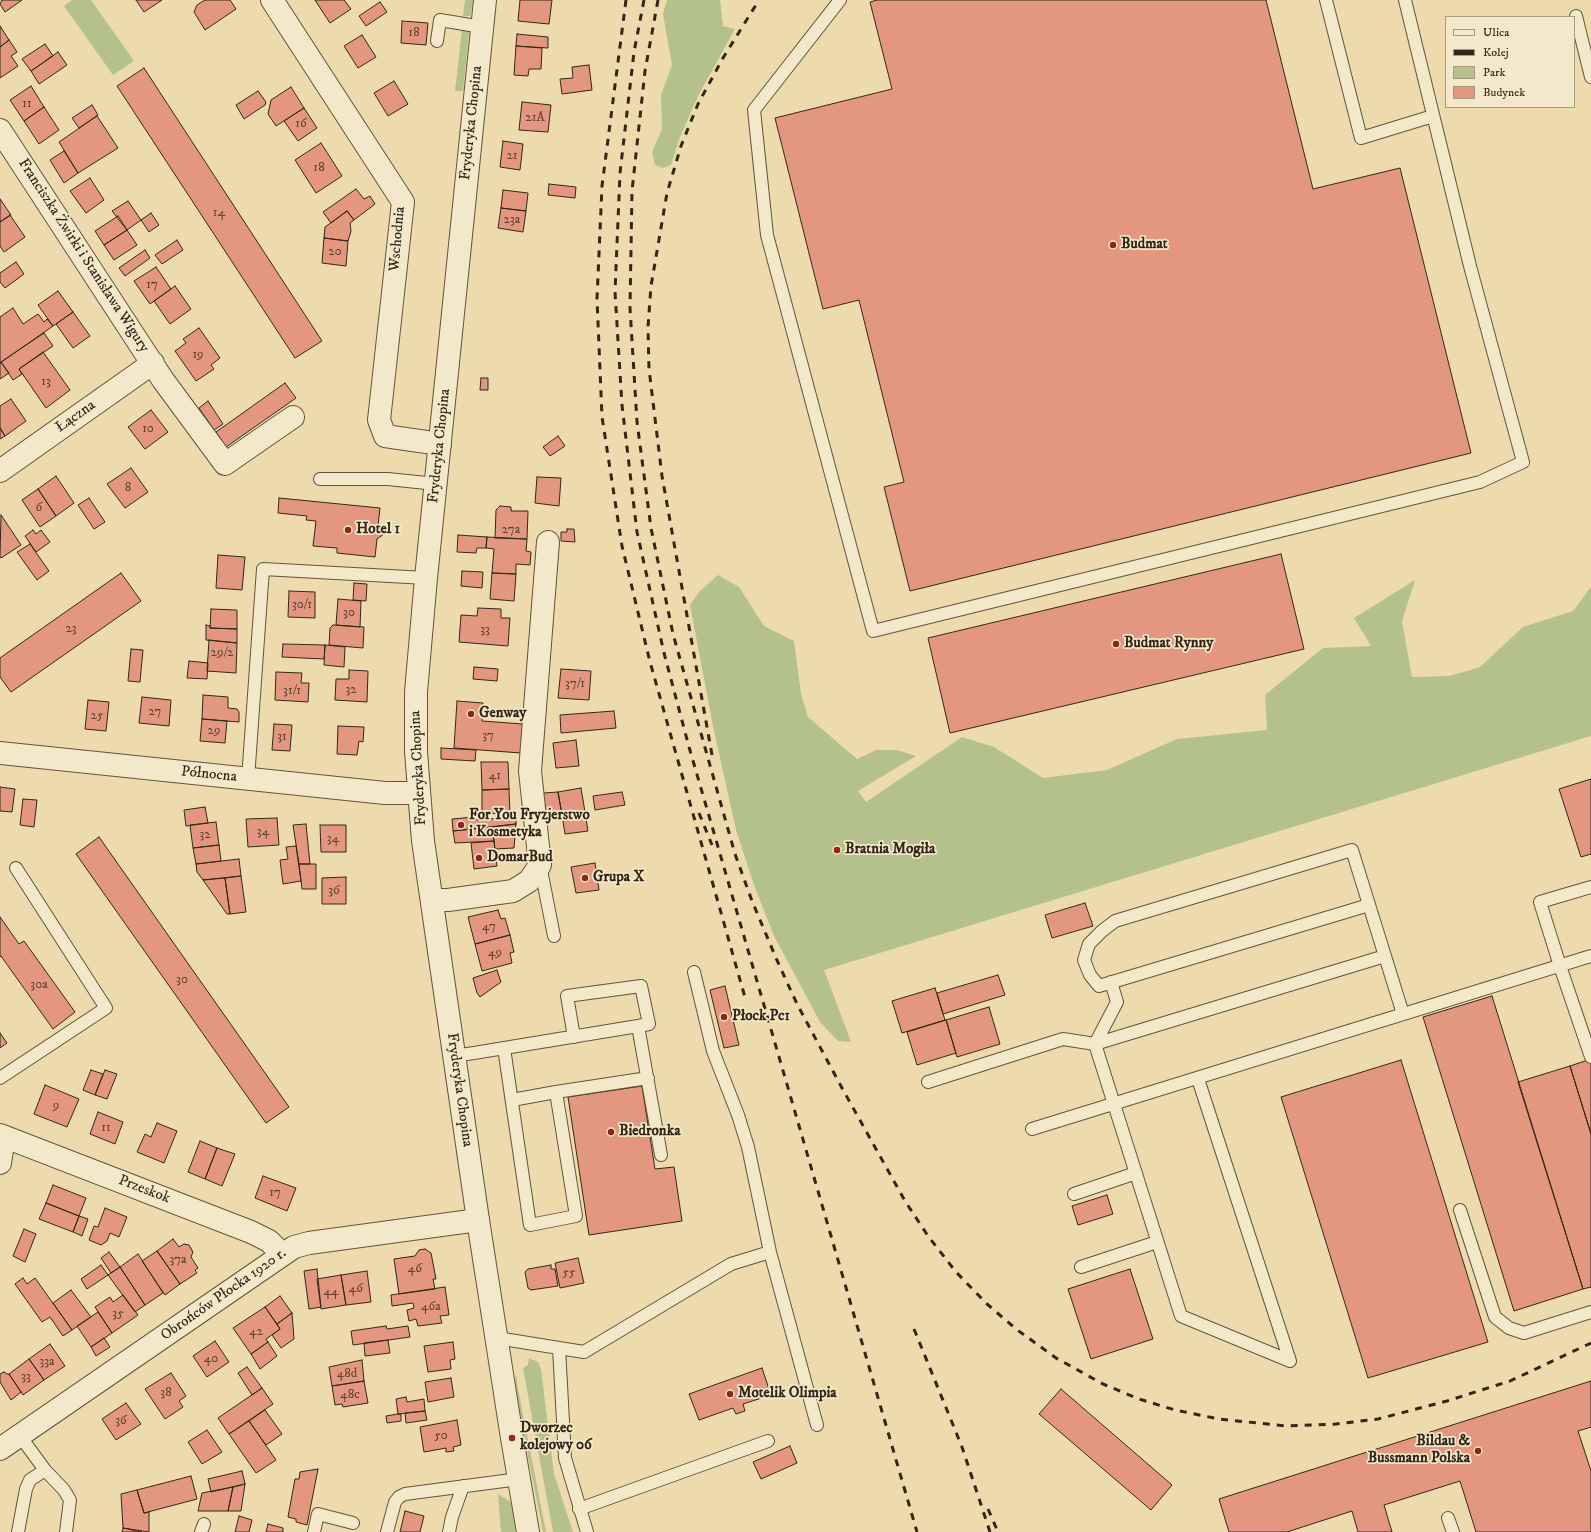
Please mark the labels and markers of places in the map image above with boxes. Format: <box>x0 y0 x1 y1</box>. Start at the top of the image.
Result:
place label: Budmat <box>1121 236 1168 254</box>
marker: Budmat <box>1108 240 1118 250</box>
place label: Hotel 1 <box>356 521 400 539</box>
marker: Hotel 1 <box>343 525 353 535</box>
place label: Budmat Rynny <box>1124 635 1213 653</box>
marker: Budmat Rynny <box>1111 639 1121 649</box>
place label: Genway <box>479 705 526 723</box>
marker: Genway <box>466 709 476 719</box>
place label: For You Fryzjerstwo i Kosmetyka <box>469 807 590 842</box>
marker: For You Fryzjerstwo i Kosmetyka <box>456 820 466 830</box>
place label: Bratnia Mogiła <box>845 841 935 859</box>
marker: Bratnia Mogiła <box>832 845 842 855</box>
place label: DomarBud <box>487 849 553 867</box>
marker: DomarBud <box>474 853 484 863</box>
place label: Grupa X <box>593 869 644 887</box>
marker: Grupa X <box>580 873 590 883</box>
place label: Płock Pc1 <box>732 1008 790 1026</box>
marker: Płock Pc1 <box>719 1012 729 1022</box>
place label: Biedronka <box>619 1123 681 1141</box>
marker: Biedronka <box>606 1127 616 1137</box>
place label: Motelik Olimpia <box>738 1385 837 1403</box>
marker: Motelik Olimpia <box>725 1389 735 1399</box>
place label: Dworzec kolejowy 06 <box>520 1420 592 1455</box>
marker: Dworzec kolejowy 06 <box>507 1433 517 1443</box>
place label: Bildau & Bussmann Polska <box>1368 1433 1470 1468</box>
marker: Bildau & Bussmann Polska <box>1473 1446 1483 1456</box>

